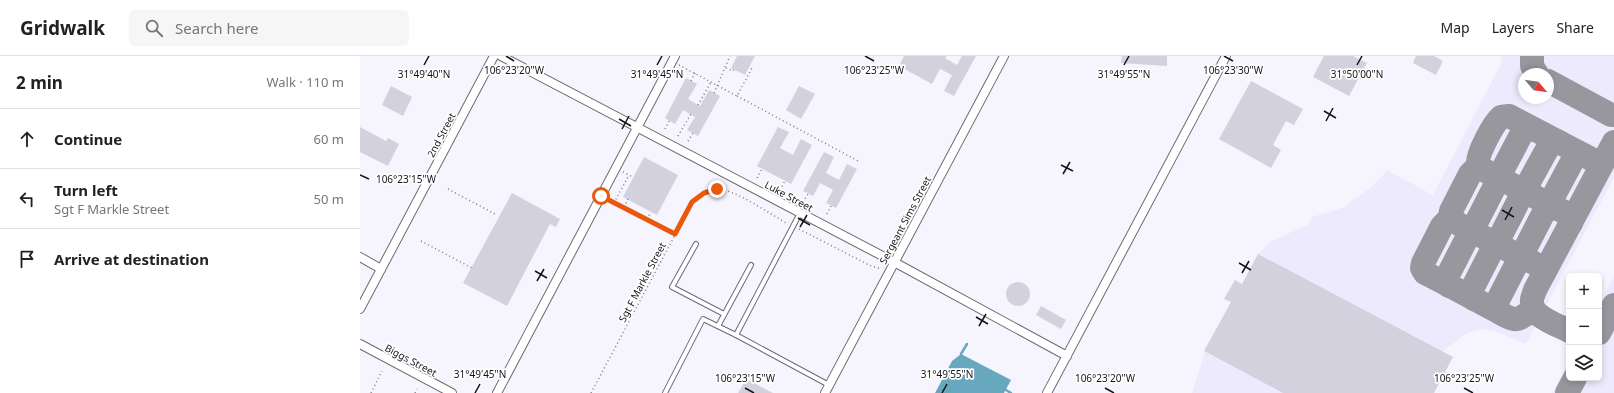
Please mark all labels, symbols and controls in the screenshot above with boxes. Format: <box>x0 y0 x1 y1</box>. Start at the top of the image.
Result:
search box <box>129 10 409 46</box>
text: Gridwalk <box>20 15 105 41</box>
icon: search <box>143 17 165 39</box>
text: Search here <box>175 18 259 38</box>
text: Map <box>1441 18 1470 37</box>
text: Layers <box>1492 18 1534 37</box>
text: Share <box>1556 18 1594 37</box>
text: 106°23'20"W <box>484 63 545 77</box>
text: 106°23'25"W <box>844 63 905 77</box>
text: 106°23'30"W <box>1203 63 1264 77</box>
text: 31°49'40"N <box>398 67 450 81</box>
text: 31°49'45"N <box>631 67 683 81</box>
text: 31°49'55"N <box>1098 67 1150 81</box>
text: 31°50'00"N <box>1331 67 1383 81</box>
north arrow <box>1518 68 1554 104</box>
text: 2 min <box>16 71 63 94</box>
text: Walk · 110 m <box>266 73 344 91</box>
street label: 2nd Street <box>423 110 459 160</box>
icon: ahead <box>16 128 38 150</box>
text: Continue <box>54 129 122 149</box>
text: 60 m <box>314 130 344 148</box>
text: 106°23'15"W <box>376 172 437 186</box>
street label: Sergeant Sims Street <box>876 173 934 266</box>
street label: Luke Street <box>762 177 816 215</box>
text: Turn left <box>54 180 118 200</box>
route end <box>708 180 726 198</box>
route start <box>592 187 610 205</box>
icon: left <box>16 188 38 210</box>
text: 50 m <box>314 190 344 208</box>
text: Sgt F Markle Street <box>54 200 169 218</box>
street label: Sgt F Markle Street <box>615 239 669 324</box>
icon: arrive <box>16 248 38 270</box>
text: Arrive at destination <box>54 249 209 269</box>
map controls <box>1566 273 1602 381</box>
button: + <box>1566 273 1602 309</box>
button: − <box>1566 309 1602 345</box>
street label: Biggs Street <box>383 341 440 380</box>
button: layers <box>1566 345 1602 381</box>
text: 31°49'45"N <box>454 367 506 381</box>
text: 31°49'55"N <box>921 367 973 381</box>
text: 106°23'15"W <box>715 371 776 385</box>
text: 106°23'20"W <box>1075 371 1136 385</box>
text: 106°23'25"W <box>1434 371 1495 385</box>

